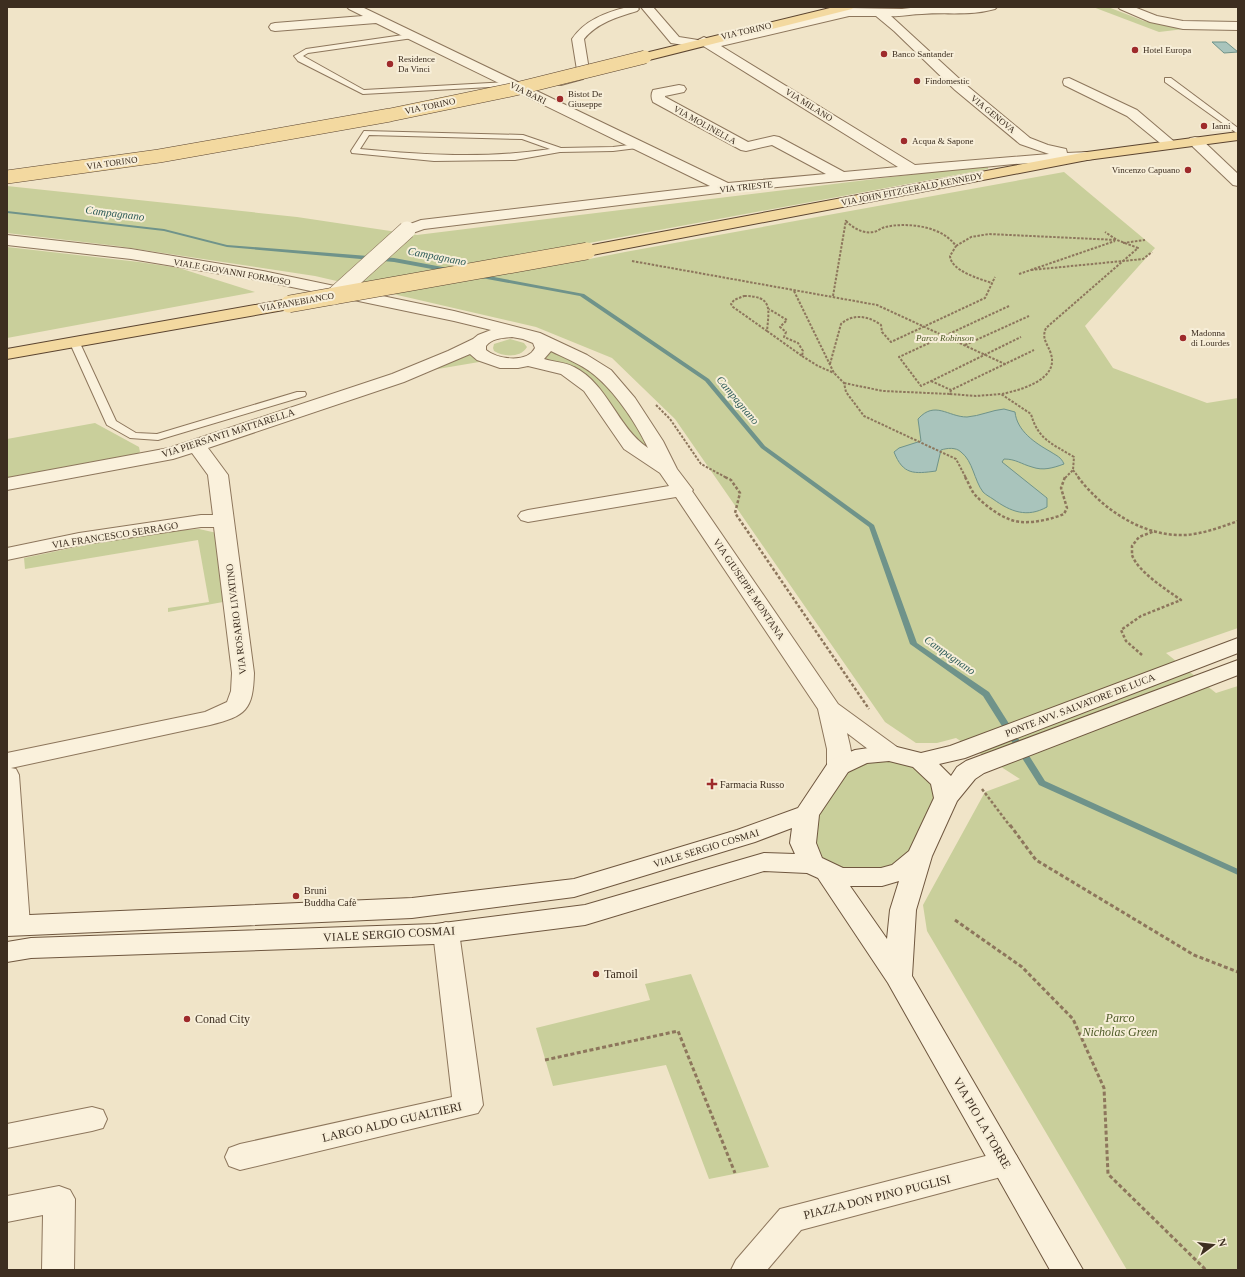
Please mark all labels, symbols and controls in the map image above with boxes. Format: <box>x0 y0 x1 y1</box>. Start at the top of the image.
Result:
street label: VIA TORINO <box>720 20 773 42</box>
marker: Hotel Europa <box>1130 45 1140 55</box>
place label: Hotel Europa <box>1143 45 1191 55</box>
marker: Banco Santander <box>879 49 889 59</box>
place label: Banco Santander <box>892 49 953 59</box>
place label: Residence Da Vinci <box>398 54 435 74</box>
marker: Residence Da Vinci <box>385 59 395 69</box>
marker: Findomestic <box>912 76 922 86</box>
place label: Findomestic <box>925 76 970 86</box>
street label: VIA BARI <box>508 80 548 106</box>
street label: VIA MILANO <box>784 87 835 124</box>
place label: Bistot De Giuseppe <box>568 89 602 109</box>
street label: VIA GENOVA <box>969 93 1018 135</box>
marker: Bistot De Giuseppe <box>555 94 565 104</box>
street label: VIA TORINO <box>404 96 457 116</box>
street label: VIA MOLINELLA <box>672 104 739 147</box>
marker: Ianni <box>1199 121 1209 131</box>
place label: Ianni <box>1212 121 1231 131</box>
marker: Acqua & Sapone <box>899 136 909 146</box>
place label: Acqua & Sapone <box>912 136 973 146</box>
street label: VIA TORINO <box>86 154 139 172</box>
place label: Vincenzo Capuano <box>1112 165 1180 175</box>
marker: Vincenzo Capuano <box>1183 165 1193 175</box>
street label: VIA JOHN FITZGERALD KENNEDY <box>840 170 984 208</box>
street label: VIA TRIESTE <box>719 179 774 195</box>
water label: Campagnano <box>85 203 146 223</box>
water label: Campagnano <box>407 244 468 268</box>
street label: VIALE GIOVANNI FORMOSO <box>173 257 292 287</box>
street label: VIA PANEBIANCO <box>259 290 335 313</box>
place label: Madonna di Lourdes <box>1191 328 1230 348</box>
park label: Parco Robinson <box>915 333 974 343</box>
marker: Madonna di Lourdes <box>1178 333 1188 343</box>
water label: Campagnano <box>714 373 762 427</box>
street label: VIA PIERSANTI MATTARELLA <box>160 406 297 460</box>
street label: VIA FRANCESCO SERRAGO <box>51 520 179 550</box>
street label: VIA GIUSEPPE MONTANA <box>711 537 787 642</box>
street label: VIA ROSARIO LIVATINO <box>224 563 248 675</box>
water label: Campagnano <box>922 633 978 677</box>
street label: PONTE AVV. SALVATORE DE LUCA <box>1003 671 1157 739</box>
marker: Farmacia Russo <box>707 779 717 789</box>
place label: Farmacia Russo <box>720 779 784 790</box>
street label: VIALE SERGIO COSMAI <box>652 827 760 869</box>
place label: Bruni Buddha Cafè <box>304 885 357 908</box>
marker: Bruni Buddha Cafè <box>291 891 301 901</box>
street label: VIALE SERGIO COSMAI <box>323 924 455 944</box>
place label: Tamoil <box>604 967 638 981</box>
marker: Tamoil <box>591 969 601 979</box>
park label: Parco Nicholas Green <box>1081 1011 1158 1039</box>
place label: Conad City <box>195 1012 250 1026</box>
marker: Conad City <box>182 1014 192 1024</box>
street label: VIA PIO LA TORRE <box>950 1075 1014 1171</box>
street label: LARGO ALDO GUALTIERI <box>321 1099 463 1145</box>
street label: PIAZZA DON PINO PUGLISI <box>802 1172 952 1222</box>
north arrow <box>1193 1225 1233 1265</box>
text: N <box>1216 1237 1229 1248</box>

